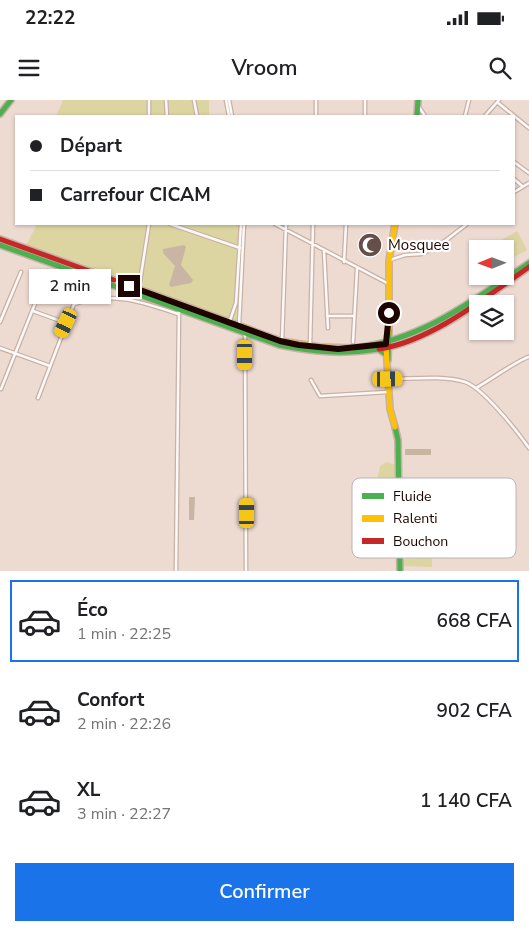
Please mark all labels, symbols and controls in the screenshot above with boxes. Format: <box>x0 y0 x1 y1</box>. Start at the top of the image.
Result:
text: 22:22 <box>25 5 75 31</box>
text: Vroom <box>231 53 298 83</box>
icon: menu <box>15 54 43 82</box>
icon: search <box>486 54 514 82</box>
text: Départ <box>60 133 122 159</box>
text: Carrefour CICAM <box>60 182 211 208</box>
mosque icon: Mosquee <box>357 232 383 258</box>
place label: Mosquee <box>388 235 450 255</box>
north arrow <box>469 240 514 285</box>
map controls <box>469 240 514 340</box>
callout: 2 min <box>29 268 112 304</box>
text: 2 min <box>50 275 90 297</box>
route end <box>118 275 140 297</box>
button: layers <box>469 295 514 340</box>
route start <box>378 302 400 324</box>
car <box>52 306 79 340</box>
car <box>237 340 252 370</box>
car <box>372 371 403 387</box>
legend <box>352 478 516 558</box>
text: Fluide <box>393 487 432 506</box>
car <box>239 498 254 528</box>
text: Ralenti <box>393 509 437 528</box>
text: Bouchon <box>393 532 448 551</box>
text: Éco <box>77 597 108 623</box>
icon: car <box>17 599 62 644</box>
text: 668 CFA <box>437 608 512 634</box>
text: 1 min · 22:25 <box>77 623 171 645</box>
text: Confort <box>77 687 144 713</box>
icon: car <box>17 689 62 734</box>
text: 902 CFA <box>437 698 512 724</box>
text: 2 min · 22:26 <box>77 713 171 735</box>
text: XL <box>77 777 100 803</box>
icon: car <box>17 779 62 824</box>
text: 1 140 CFA <box>420 788 512 814</box>
text: 3 min · 22:27 <box>77 803 171 825</box>
button: Confirmer <box>15 863 514 921</box>

